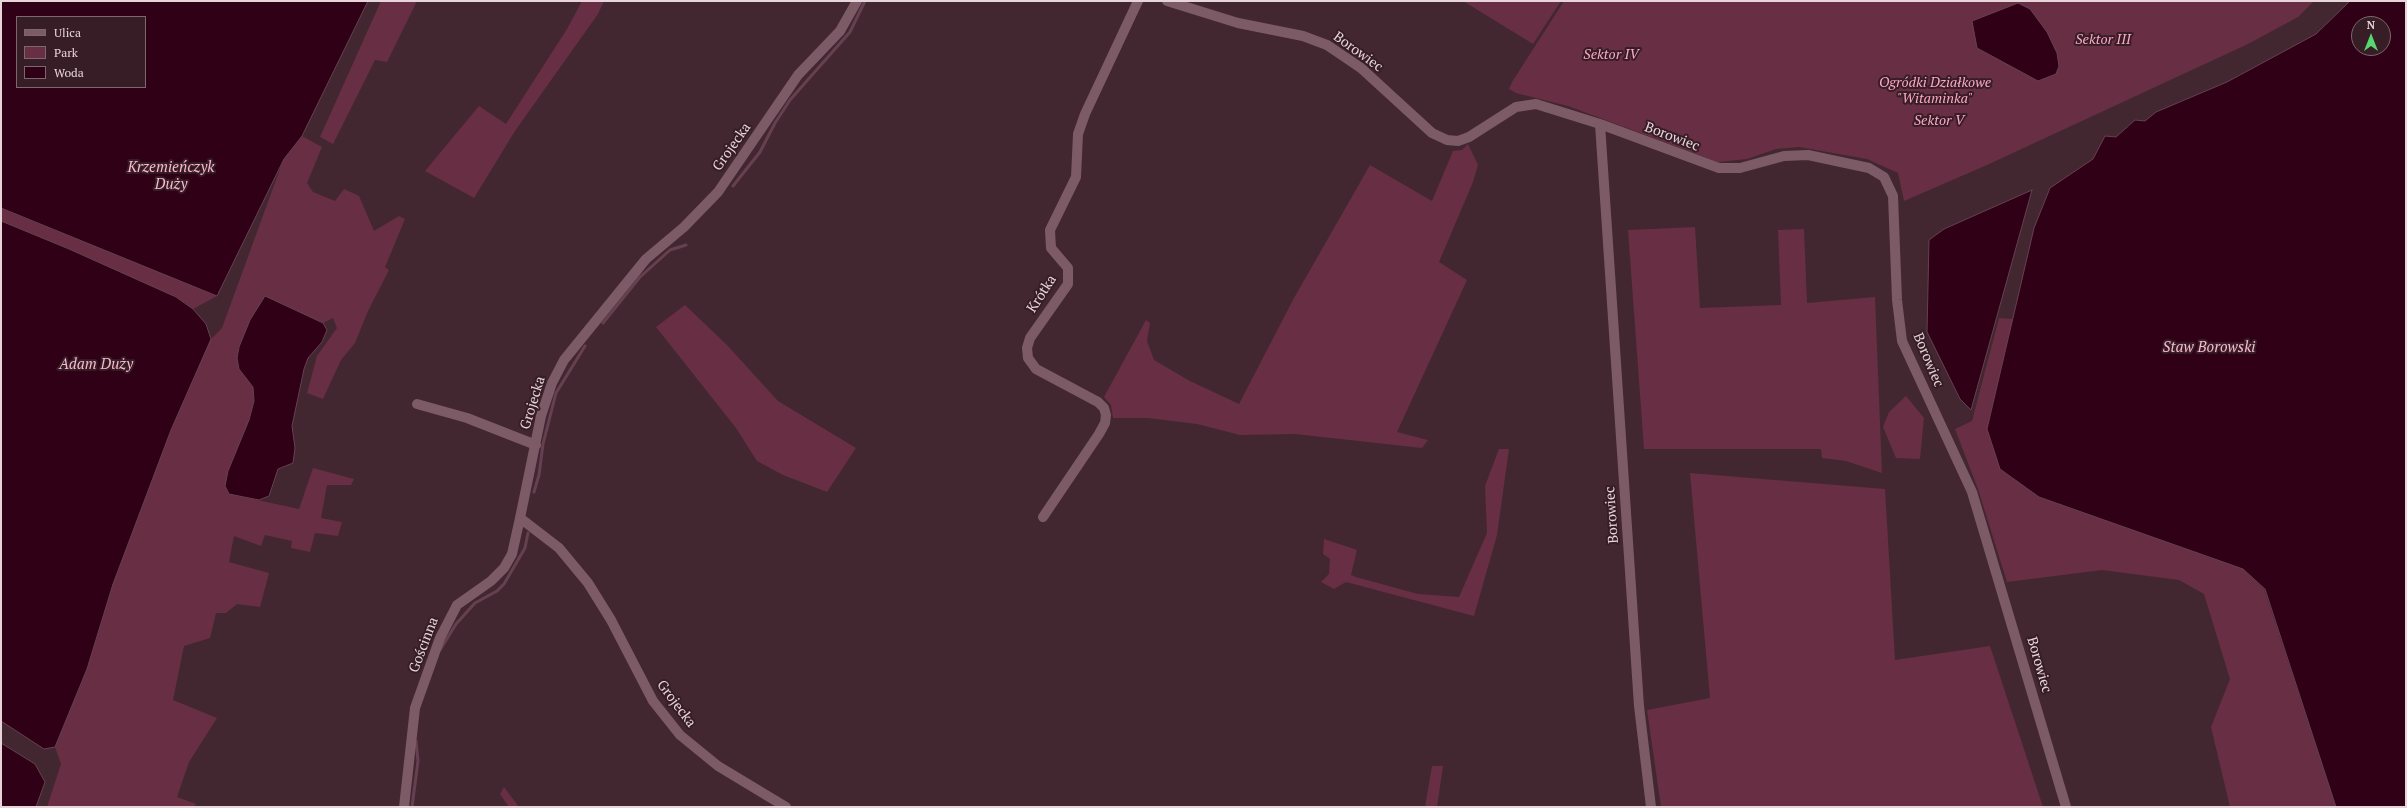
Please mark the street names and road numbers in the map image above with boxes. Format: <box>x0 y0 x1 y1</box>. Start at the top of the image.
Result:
street label: Borowiec <box>1330 28 1386 76</box>
street label: Borowiec <box>1642 119 1702 155</box>
street label: Grojecka <box>709 120 755 174</box>
street label: Krótka <box>1024 272 1060 316</box>
street label: Borowiec <box>1909 330 1947 390</box>
street label: Grojecka <box>517 374 549 432</box>
street label: Borowiec <box>1602 486 1622 544</box>
street label: Gościnna <box>406 615 442 675</box>
street label: Borowiec <box>2023 635 2055 695</box>
street label: Grojecka <box>653 677 699 731</box>

